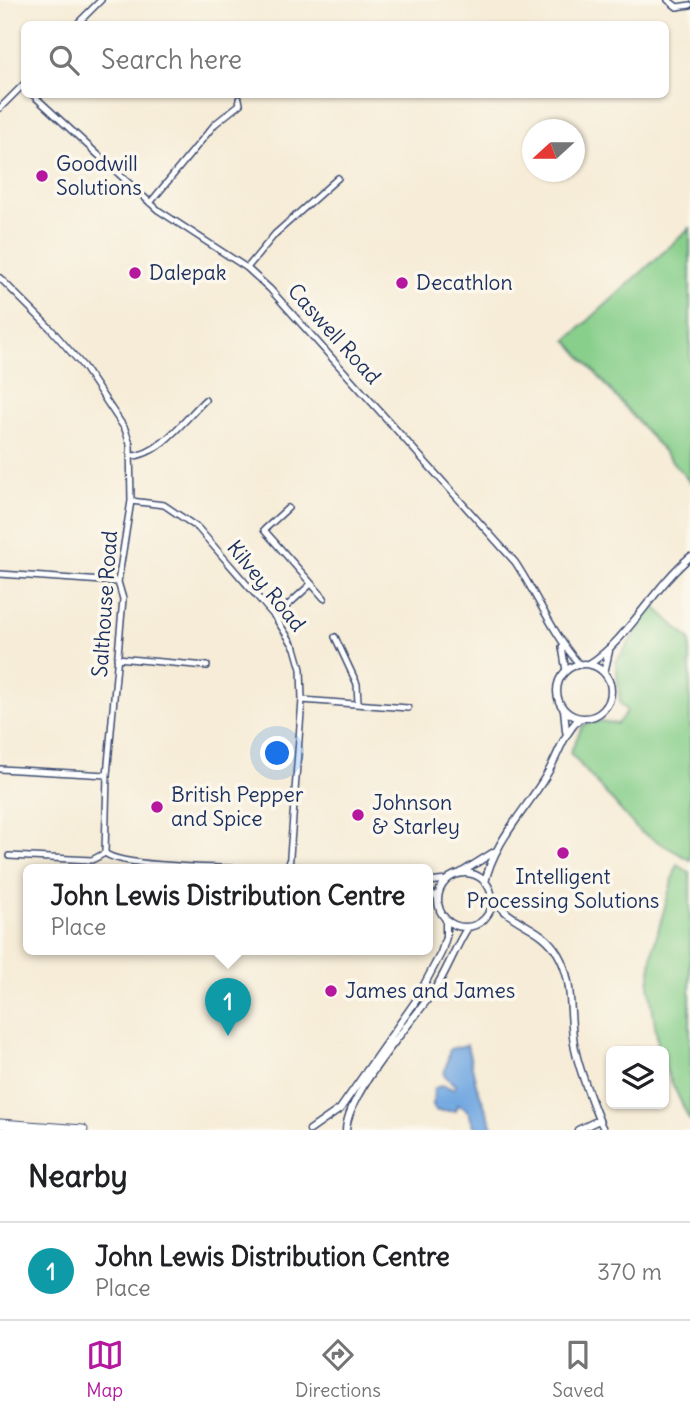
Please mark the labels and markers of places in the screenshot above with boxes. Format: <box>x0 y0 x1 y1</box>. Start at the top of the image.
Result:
place label: Goodwill Solutions <box>56 150 142 201</box>
marker: Goodwill Solutions <box>34 168 50 184</box>
place label: Dalepak <box>149 259 227 286</box>
marker: Dalepak <box>127 265 143 281</box>
place label: Decathlon <box>416 269 513 296</box>
marker: Decathlon <box>394 275 410 291</box>
place label: British Pepper and Spice <box>171 781 304 832</box>
place label: Johnson & Starley <box>372 789 460 840</box>
marker: British Pepper and Spice <box>149 799 165 815</box>
marker: Johnson & Starley <box>350 807 366 823</box>
marker: Intelligent Processing Solutions <box>555 845 571 861</box>
place label: Intelligent Processing Solutions <box>467 863 659 914</box>
place label: James and James <box>345 977 515 1004</box>
pin: 1 <box>205 978 251 1036</box>
marker: James and James <box>323 983 339 999</box>

